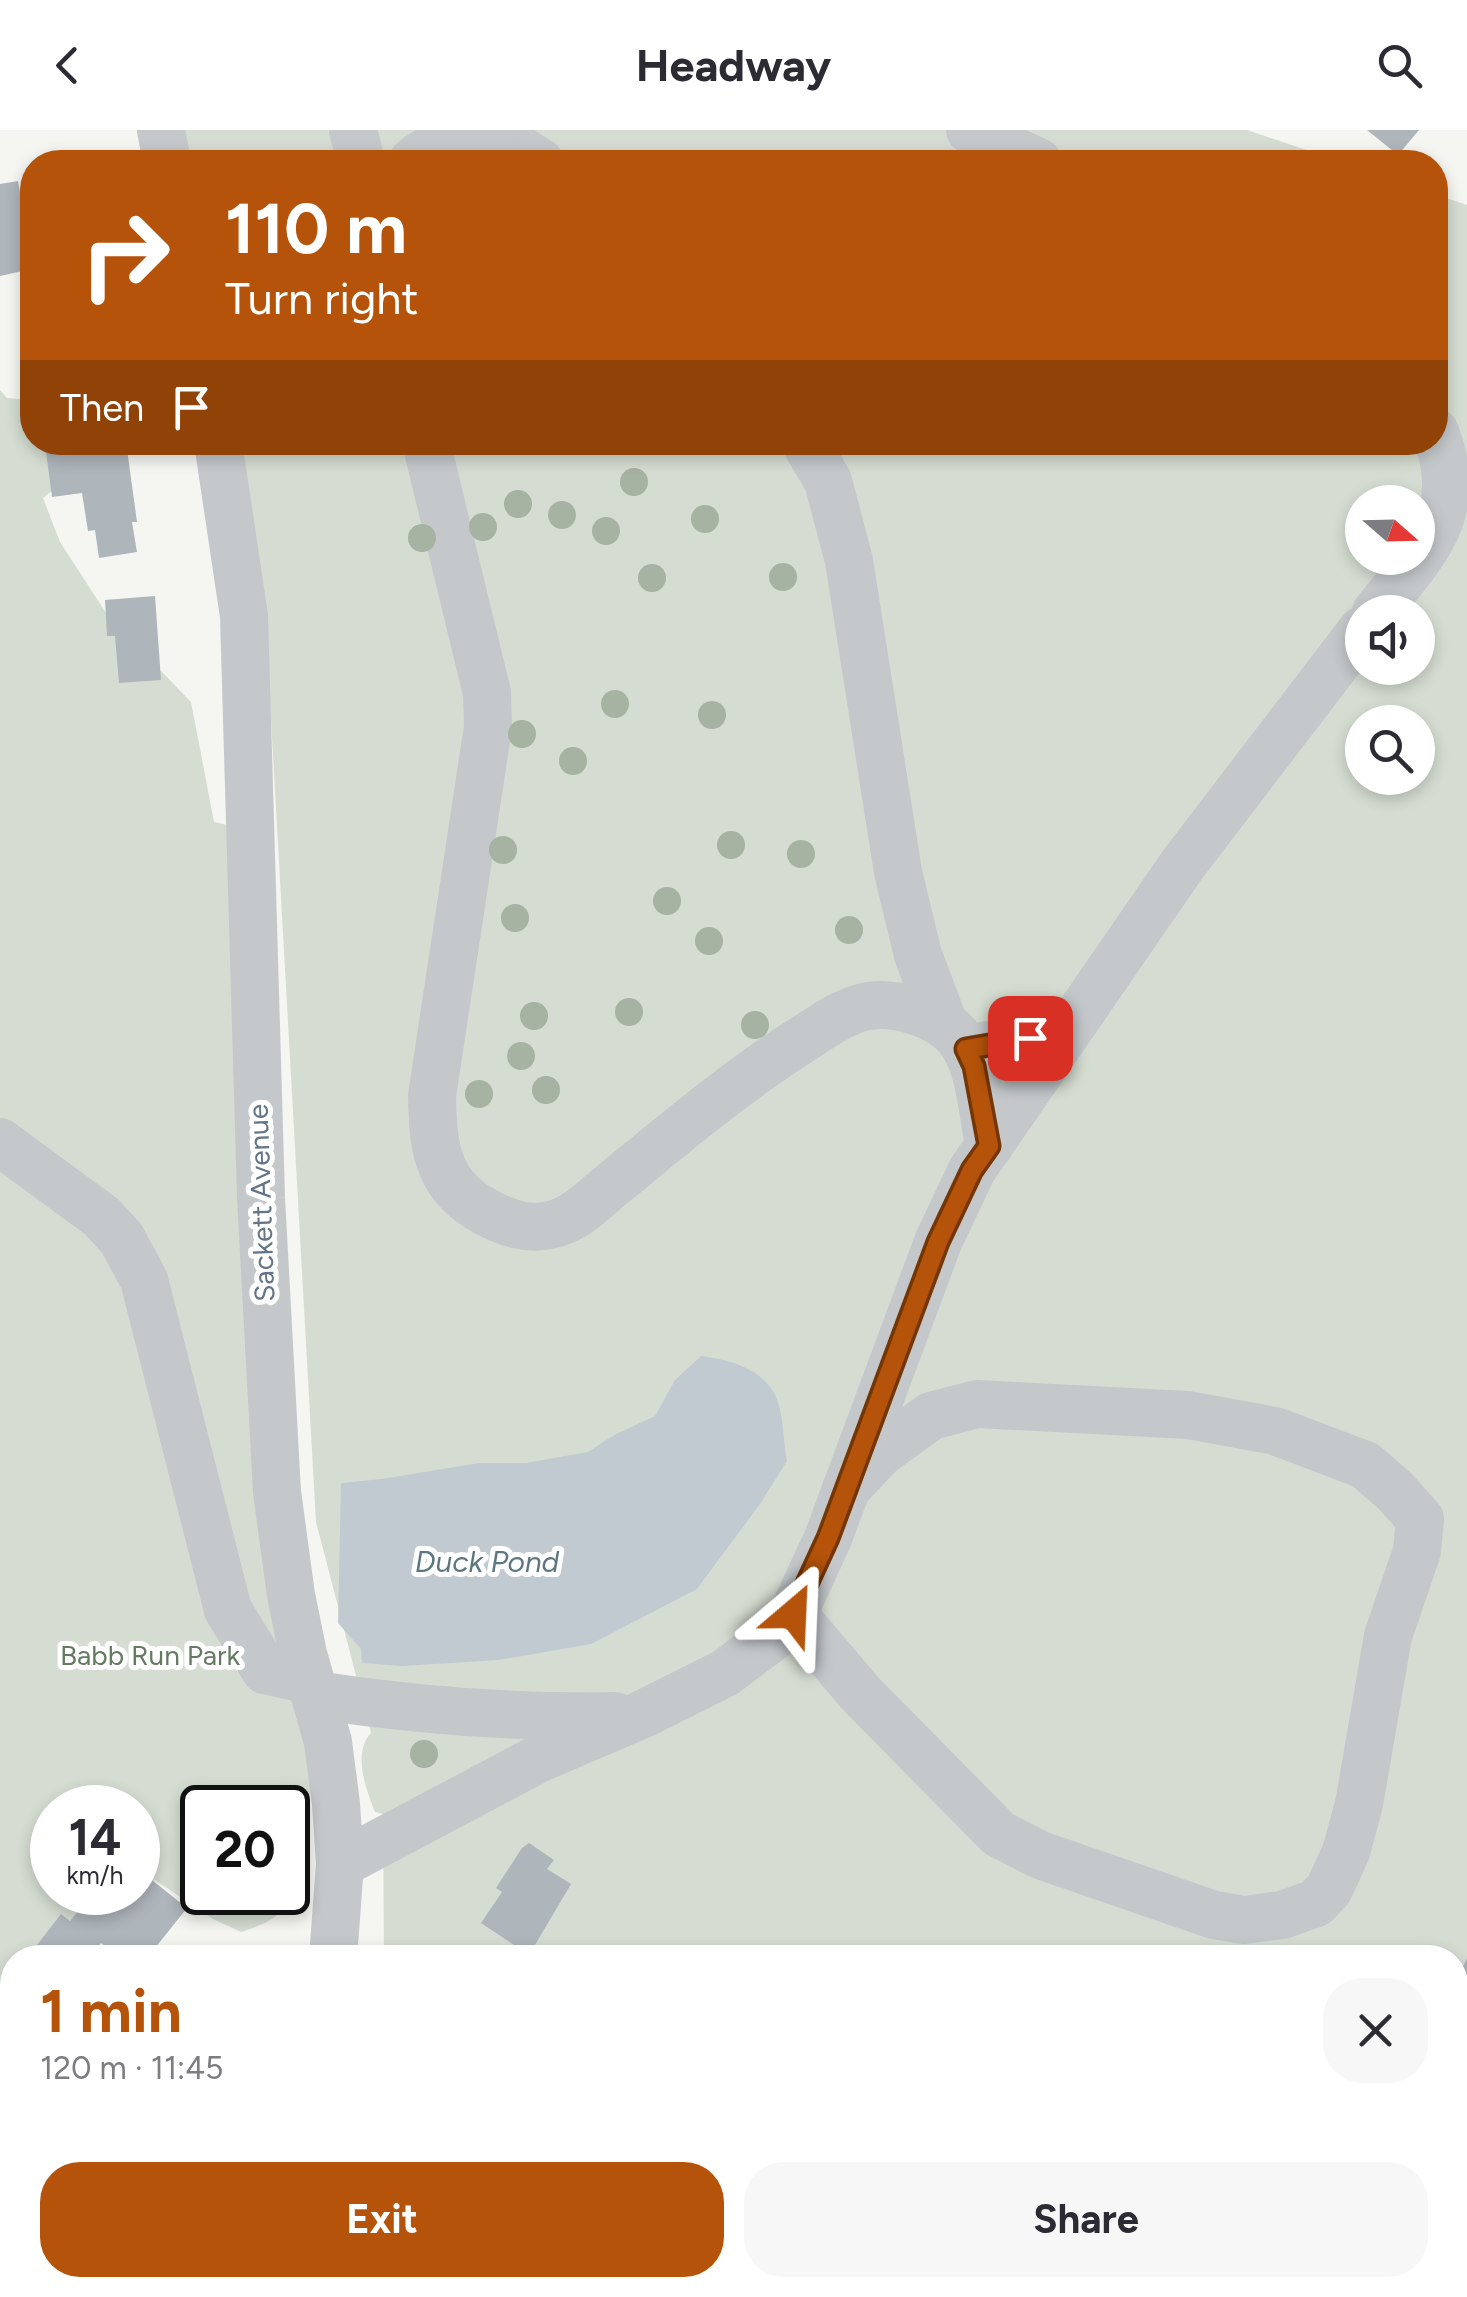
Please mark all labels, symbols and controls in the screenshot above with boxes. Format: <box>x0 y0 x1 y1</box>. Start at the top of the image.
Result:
icon: back <box>40 38 95 93</box>
text: Headway <box>636 38 831 92</box>
icon: search <box>1372 38 1427 93</box>
text: 110 m <box>225 186 407 271</box>
icon: right <box>60 190 190 320</box>
text: Turn right <box>225 271 418 325</box>
icon: arrive <box>164 380 219 435</box>
text: Then <box>60 385 144 431</box>
north arrow <box>1345 485 1435 575</box>
map controls <box>1345 485 1435 795</box>
button: sound <box>1345 595 1435 685</box>
button: search <box>1345 705 1435 795</box>
pin <box>988 996 1073 1081</box>
icon: arrive <box>1003 1011 1058 1066</box>
street label: Sackett Avenue <box>241 1103 281 1303</box>
water label: Duck Pond <box>415 1543 560 1580</box>
position arrow <box>741 1562 845 1666</box>
park label: Babb Run Park <box>60 1638 240 1672</box>
speed limit sign: 20 <box>180 1785 310 1915</box>
text: 14 <box>69 1807 121 1868</box>
text: km/h <box>66 1860 124 1890</box>
text: 1 min <box>40 1975 182 2047</box>
button: close <box>1323 1978 1428 2083</box>
text: 120 m · 11:45 <box>40 2049 224 2087</box>
button: Exit <box>40 2162 724 2277</box>
button: Share <box>744 2162 1428 2277</box>

